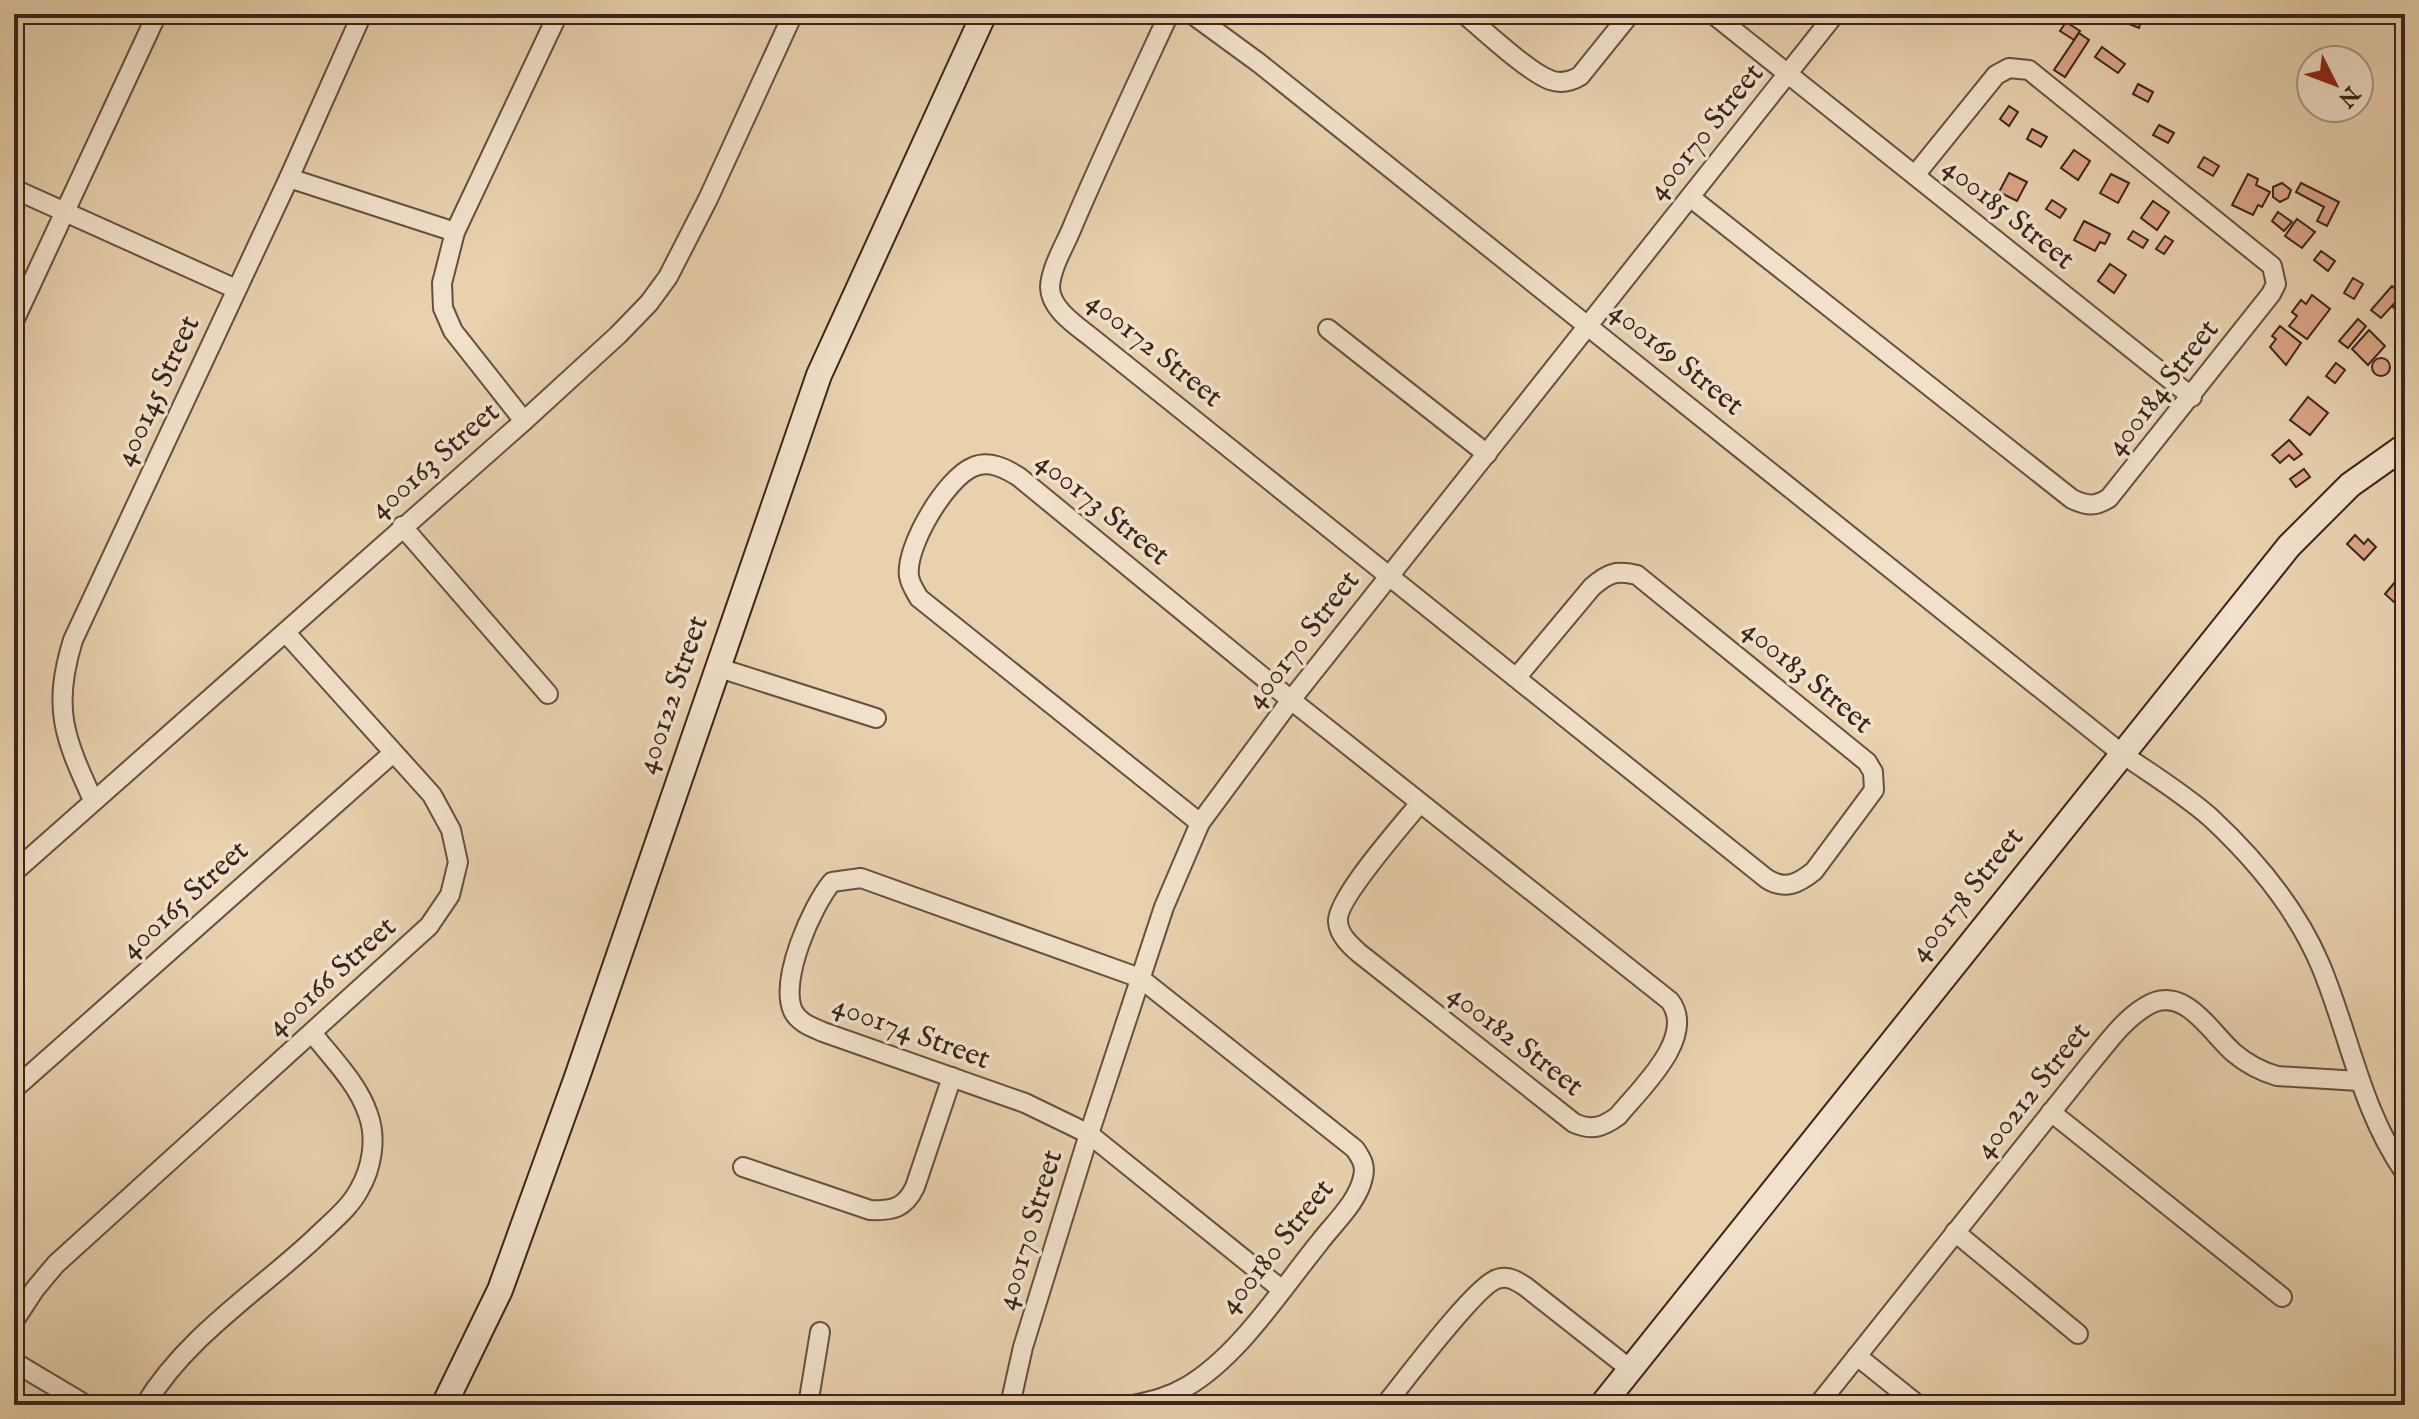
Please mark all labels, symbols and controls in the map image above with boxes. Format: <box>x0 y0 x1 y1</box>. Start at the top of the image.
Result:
north arrow <box>2295 44 2375 124</box>
street label: 400170 Street <box>1639 56 1773 208</box>
text: N <box>2332 79 2366 112</box>
street label: 400185 Street <box>1934 149 2082 279</box>
street label: 400172 Street <box>1078 284 1230 416</box>
street label: 400169 Street <box>1601 293 1751 425</box>
street label: 400145 Street <box>107 310 209 472</box>
street label: 400184 Street <box>2098 312 2228 464</box>
street label: 400163 Street <box>362 394 508 528</box>
street label: 400173 Street <box>1027 443 1177 575</box>
street label: 400170 Street <box>1237 563 1369 717</box>
street label: 400122 Street <box>628 611 718 779</box>
street label: 400183 Street <box>1734 611 1880 743</box>
street label: 400178 Street <box>1901 820 2033 970</box>
street label: 400165 Street <box>113 832 257 968</box>
street label: 400166 Street <box>259 909 405 1045</box>
street label: 400182 Street <box>1439 976 1591 1106</box>
street label: 400174 Street <box>827 987 995 1079</box>
street label: 400212 Street <box>1966 1015 2100 1167</box>
street label: 400170 Street <box>988 1146 1072 1314</box>
street label: 400180 Street <box>1211 1172 1343 1322</box>

